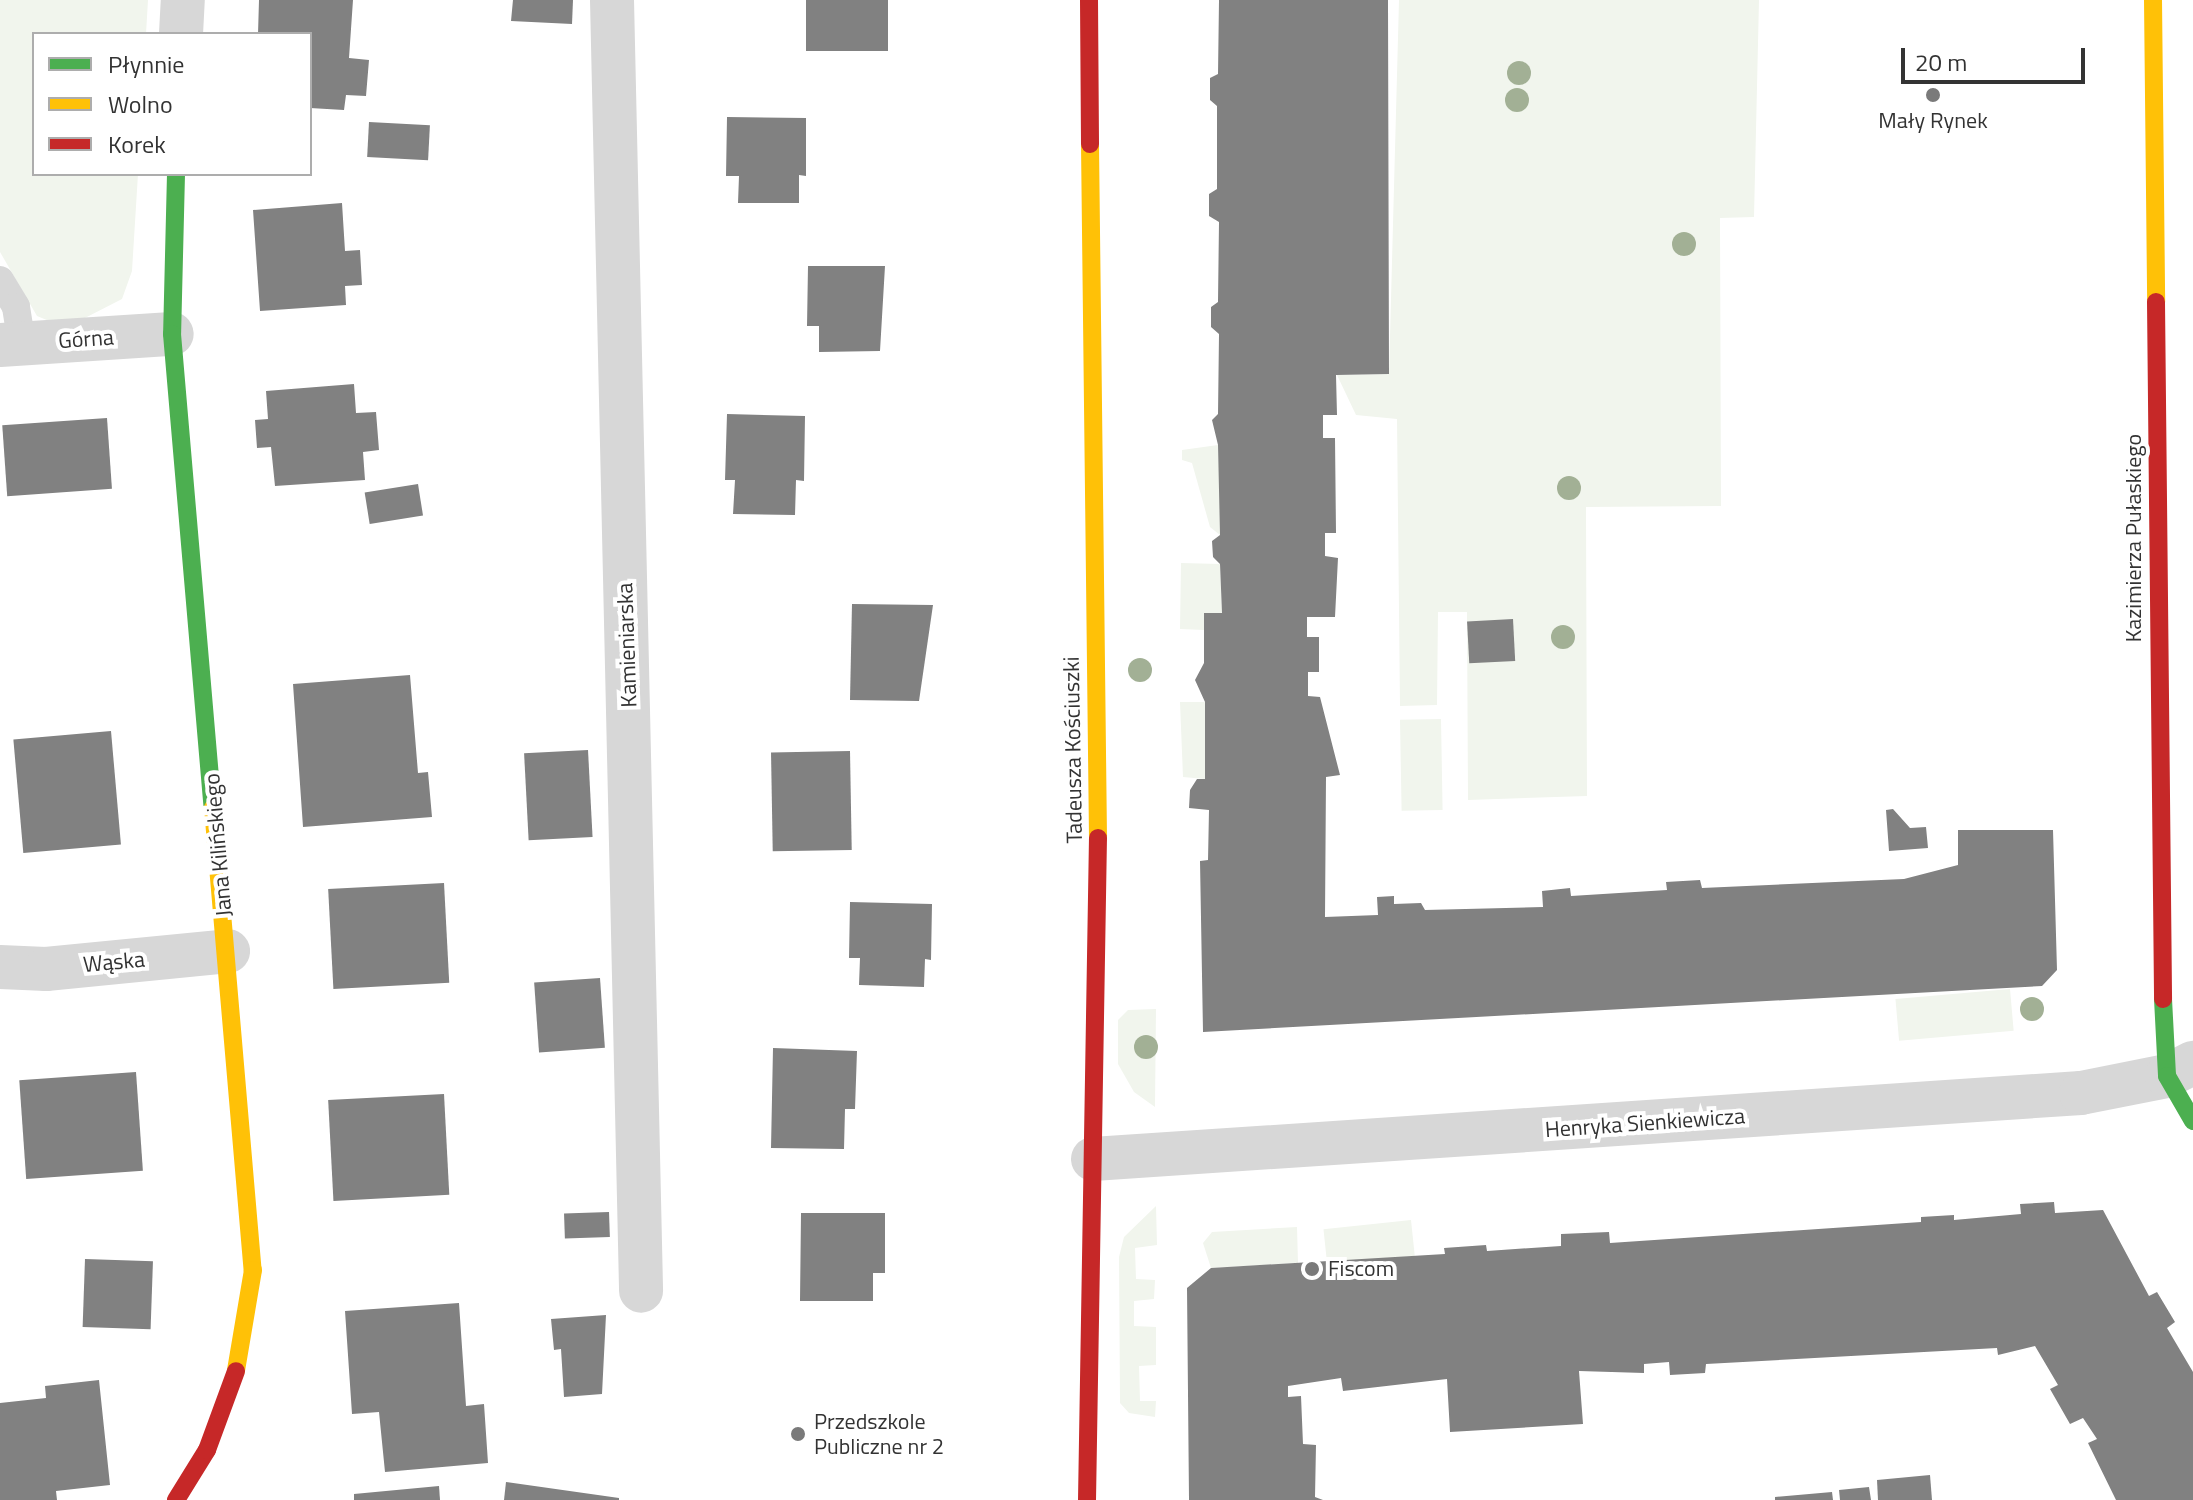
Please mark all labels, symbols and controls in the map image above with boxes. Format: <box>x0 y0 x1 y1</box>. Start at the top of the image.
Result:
legend <box>32 32 312 176</box>
scale bar <box>1905 32 2089 82</box>
text: 20 m <box>1915 44 1967 80</box>
text: Płynnie <box>108 46 184 82</box>
text: Wolno <box>108 86 173 122</box>
marker: Mały Rynek <box>1924 86 1942 104</box>
place label: Mały Rynek <box>1878 108 1988 134</box>
text: Korek <box>108 126 166 162</box>
street label: Górna <box>57 324 115 354</box>
street label: Kazimierza Pułaskiego <box>2121 434 2147 642</box>
street label: Kamieniarska <box>612 582 642 708</box>
street label: Tadeusza Kościuszki <box>1058 656 1088 844</box>
street label: Jana Kilińskiego <box>199 772 237 918</box>
street label: Wąska <box>82 946 146 978</box>
street label: Henryka Sienkiewicza <box>1544 1103 1746 1143</box>
place label: Fiscom <box>1328 1256 1394 1282</box>
marker: Fiscom <box>1303 1260 1321 1278</box>
place label: Przedszkole Publiczne nr 2 <box>814 1408 944 1460</box>
marker: Przedszkole Publiczne nr 2 <box>789 1425 807 1443</box>

